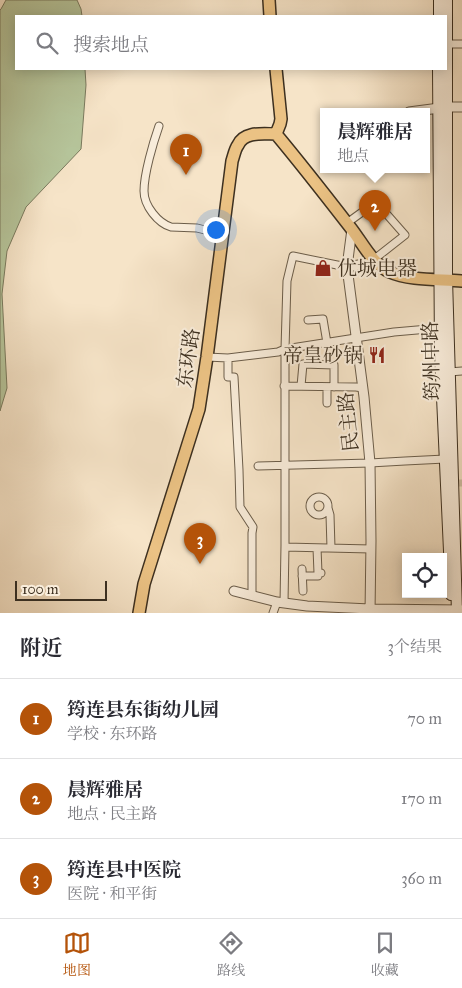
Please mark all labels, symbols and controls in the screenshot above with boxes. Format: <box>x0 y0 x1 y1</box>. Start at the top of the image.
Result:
search box <box>15 15 447 70</box>
icon: search <box>33 29 61 57</box>
text: 搜索地点 <box>73 33 149 56</box>
popup <box>320 108 430 173</box>
text: 晨辉雅居 <box>337 120 413 143</box>
pin: 1 <box>170 134 202 175</box>
text: 地点 <box>337 146 369 165</box>
pin: 2 <box>359 190 391 231</box>
your location <box>203 217 229 243</box>
place label: 优城电器 <box>337 256 417 280</box>
shop icon: 优城电器 <box>313 258 333 278</box>
street label: 筠州中路 <box>418 321 444 401</box>
street label: 东环路 <box>172 327 204 389</box>
place label: 帝皇砂锅 <box>283 343 363 367</box>
restaurant icon: 帝皇砂锅 <box>367 345 387 365</box>
street label: 民主路 <box>333 391 363 453</box>
pin: 3 <box>184 523 216 564</box>
map controls <box>402 553 447 598</box>
button: locate <box>402 553 447 598</box>
scale bar <box>15 578 108 601</box>
text: 100 m <box>22 581 59 598</box>
text: 附近 <box>20 635 62 661</box>
text: 3个结果 <box>388 637 442 656</box>
text: 筠连县东街幼儿园 <box>67 698 219 721</box>
text: 1 <box>33 709 39 728</box>
text: 70 m <box>407 709 442 728</box>
text: 学校 · 东环路 <box>67 724 157 743</box>
text: 晨辉雅居 <box>67 778 143 801</box>
text: 2 <box>32 789 40 808</box>
text: 170 m <box>401 789 442 808</box>
text: 地点 · 民主路 <box>67 804 157 823</box>
text: 筠连县中医院 <box>67 858 181 881</box>
text: 3 <box>33 869 39 888</box>
text: 360 m <box>401 869 442 888</box>
text: 医院 · 和平街 <box>67 884 157 903</box>
tab: 地图 <box>63 929 91 979</box>
tab: 路线 <box>217 929 245 979</box>
tab: 收藏 <box>371 929 399 979</box>

